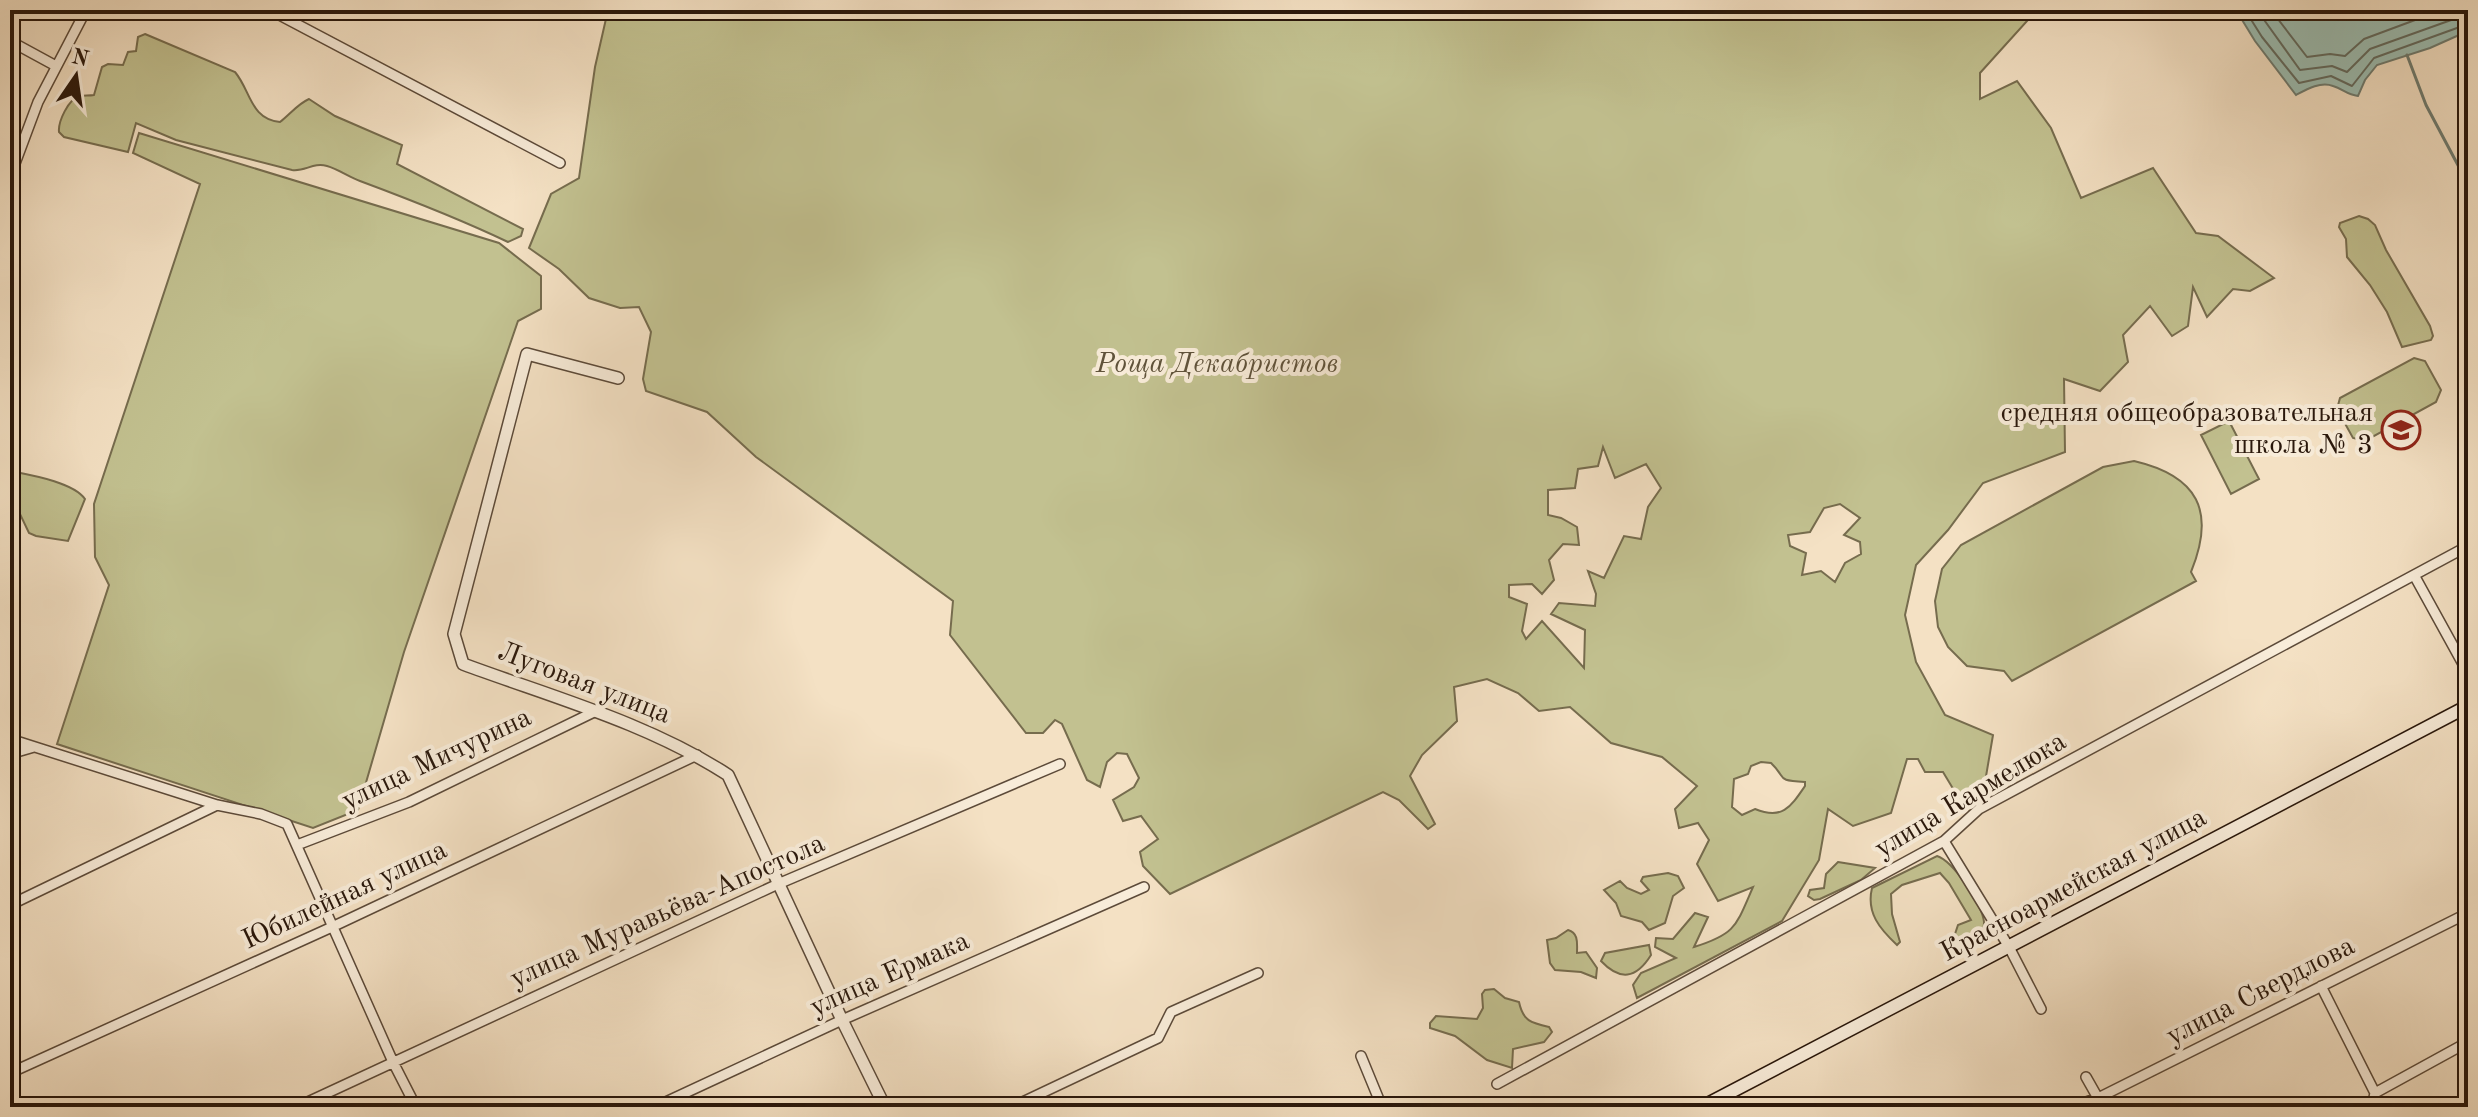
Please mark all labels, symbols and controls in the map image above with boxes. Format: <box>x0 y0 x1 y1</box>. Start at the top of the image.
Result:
north arrow <box>36 36 116 116</box>
text: N <box>69 46 91 71</box>
park label: Роща Декабристов <box>1095 351 1338 379</box>
place label: средняя общеобразовательная школа № 3 <box>2000 400 2373 460</box>
school or university icon: средняя общеобразовательная школа № 3 <box>2380 409 2422 451</box>
street label: Луговая улица <box>494 638 674 730</box>
street label: улица Мичурина <box>338 704 536 816</box>
street label: улица Кармелюка <box>1870 728 2072 864</box>
street label: Красноармейская улица <box>1936 804 2212 968</box>
street label: улица Муравьёва-Апостола <box>507 830 830 994</box>
street label: Юбилейная улица <box>238 836 452 956</box>
street label: улица Ермака <box>806 927 974 1023</box>
street label: улица Свердлова <box>2162 932 2360 1052</box>

